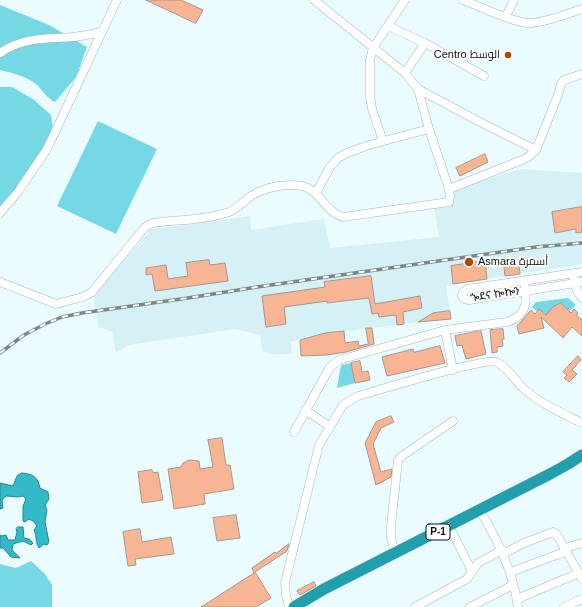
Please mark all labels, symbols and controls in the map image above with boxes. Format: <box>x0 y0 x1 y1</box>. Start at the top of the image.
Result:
place label: Centro الوسط <box>434 48 500 62</box>
marker: Centro الوسط <box>503 50 513 60</box>
place label: Asmara أسمرة <box>478 255 548 269</box>
marker: Asmara أسمرة <box>463 256 475 268</box>
street label: ጐደና ኰኰን <box>469 285 521 305</box>
road number: P-1 <box>426 524 450 540</box>

